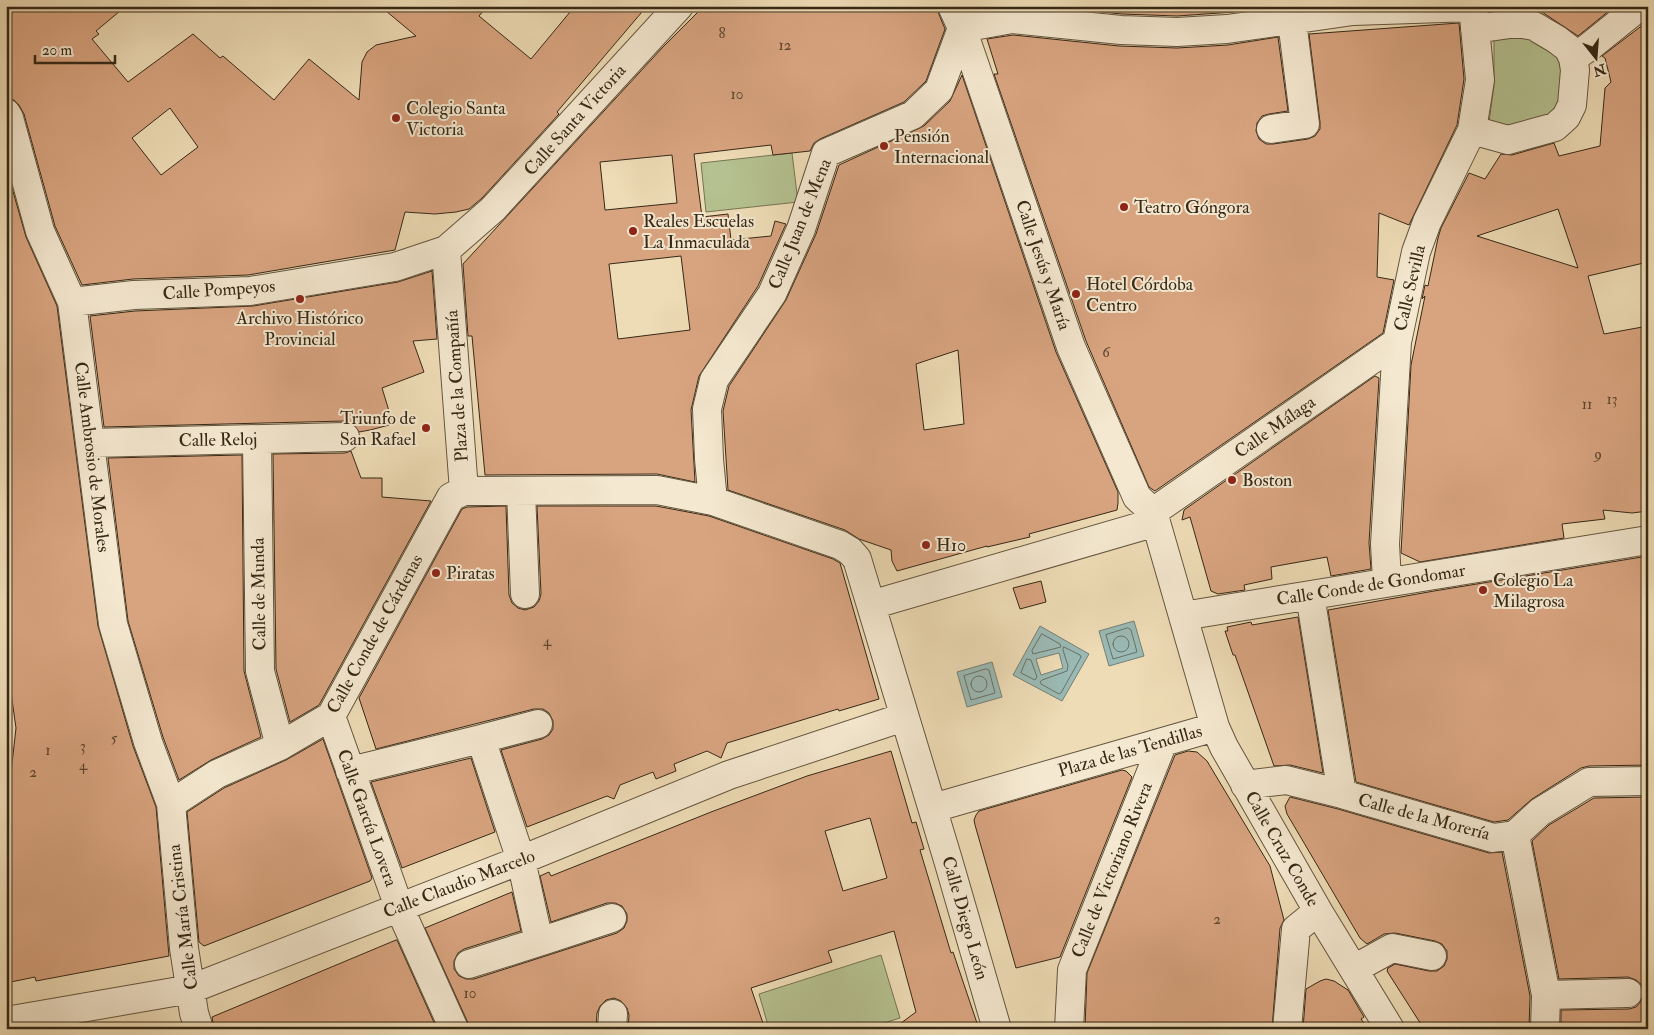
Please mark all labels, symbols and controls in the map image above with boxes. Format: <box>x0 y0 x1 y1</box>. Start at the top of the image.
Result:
house number: 8 <box>718 24 726 43</box>
scale bar <box>35 32 115 64</box>
north arrow <box>1572 32 1622 82</box>
house number: 12 <box>779 36 792 55</box>
text: 20 m <box>42 41 72 60</box>
street label: Calle Santa Victoria <box>519 59 632 181</box>
text: N <box>1591 60 1609 80</box>
house number: 10 <box>731 85 743 104</box>
place label: Colegio Santa Victoria <box>406 97 506 141</box>
marker: Colegio Santa Victoria <box>390 112 402 124</box>
place label: Pensión Internacional <box>894 125 989 169</box>
marker: Pensión Internacional <box>878 140 890 152</box>
street label: Calle Juan de Mena <box>763 155 837 293</box>
place label: Teatro Góngora <box>1134 196 1250 219</box>
street label: Calle Jesús y María <box>1010 197 1076 334</box>
marker: Teatro Góngora <box>1118 201 1130 213</box>
place label: Reales Escuelas La Inmaculada <box>643 210 754 254</box>
marker: Reales Escuelas La Inmaculada <box>627 225 639 237</box>
street label: Calle Sevilla <box>1389 242 1431 333</box>
place label: Hotel Córdoba Centro <box>1086 273 1194 317</box>
street label: Calle Pompeyos <box>162 275 276 305</box>
marker: Hotel Córdoba Centro <box>1070 288 1082 300</box>
marker: Archivo Histórico Provincial <box>294 293 306 305</box>
place label: Archivo Histórico Provincial <box>236 307 364 351</box>
street label: Plaza de la Compañía <box>440 309 474 463</box>
house number: 6 <box>1102 343 1111 362</box>
street label: Calle Ambrosio de Morales <box>69 360 115 554</box>
street label: Calle Málaga <box>1230 390 1321 463</box>
house number: 13 <box>1606 390 1618 409</box>
house number: 11 <box>1582 395 1592 414</box>
place label: Triunfo de San Rafael <box>340 407 416 451</box>
marker: Triunfo de San Rafael <box>420 422 432 434</box>
street label: Calle Reloj <box>178 428 258 452</box>
house number: 9 <box>1593 445 1602 464</box>
place label: Boston <box>1242 469 1292 492</box>
marker: Boston <box>1226 474 1238 486</box>
place label: H10 <box>936 534 966 557</box>
street label: Calle de Munda <box>247 537 271 651</box>
marker: H10 <box>920 539 932 551</box>
street label: Calle Conde de Cárdenas <box>322 550 428 718</box>
street label: Calle Conde de Gondomar <box>1275 559 1467 611</box>
place label: Piratas <box>446 562 495 585</box>
marker: Piratas <box>430 567 442 579</box>
place label: Colegio La Milagrosa <box>1493 569 1574 613</box>
marker: Colegio La Milagrosa <box>1477 584 1489 596</box>
house number: 4 <box>543 632 552 651</box>
street label: Plaza de las Tendillas <box>1055 719 1205 783</box>
house number: 5 <box>111 729 118 748</box>
house number: 3 <box>80 737 86 756</box>
house number: 1 <box>45 741 51 760</box>
street label: Calle García Lovera <box>332 746 403 890</box>
house number: 4 <box>79 756 88 775</box>
house number: 2 <box>29 763 37 782</box>
street label: Calle de Victoriano Rivera <box>1066 778 1158 961</box>
street label: Calle Cruz Conde <box>1240 787 1325 911</box>
street label: Calle de la Morería <box>1355 788 1493 846</box>
street label: Calle María Cristina <box>163 842 203 991</box>
street label: Calle Claudio Marcelo <box>380 844 538 924</box>
street label: Calle Diego León <box>936 853 994 983</box>
house number: 2 <box>1213 910 1221 929</box>
house number: 10 <box>464 984 476 1003</box>

